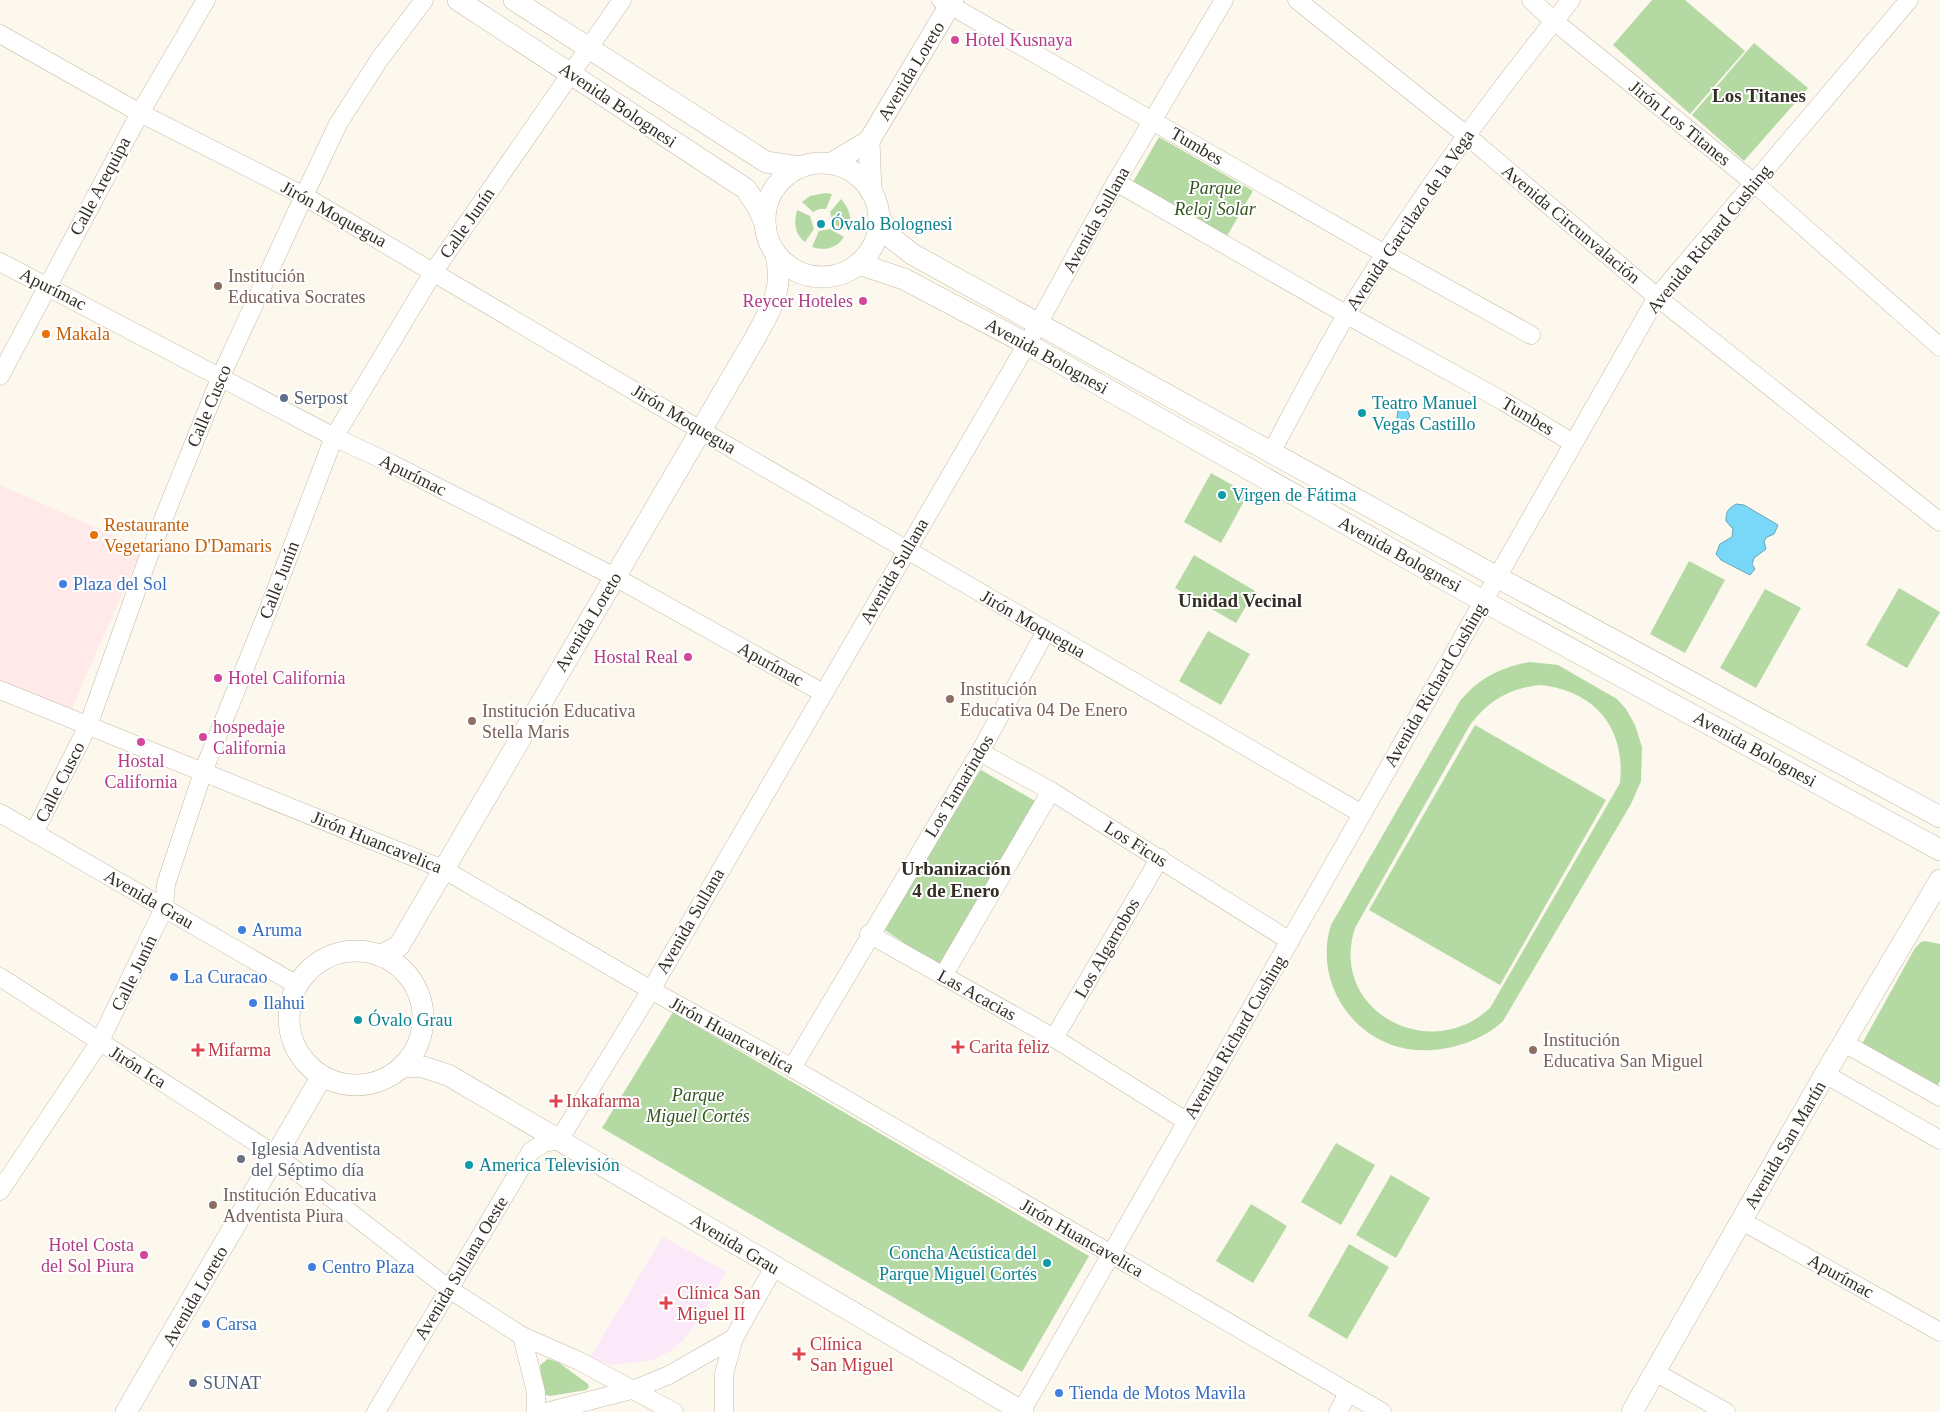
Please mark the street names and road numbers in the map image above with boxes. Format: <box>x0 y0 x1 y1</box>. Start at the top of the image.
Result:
street label: Avenida Loreto <box>874 18 948 124</box>
street label: Avenida Bolognesi <box>556 58 680 152</box>
street label: Jirón Los Titanes <box>1626 76 1734 170</box>
street label: Tumbes <box>1167 123 1227 169</box>
street label: Avenida Garcilazo de la Vega <box>1342 126 1478 314</box>
street label: Calle Arequipa <box>66 133 134 239</box>
street label: Avenida Circunvalación <box>1498 160 1644 288</box>
street label: Avenida Richard Cushing <box>1643 161 1775 317</box>
street label: Avenida Sullana <box>1059 163 1133 277</box>
street label: Jirón Moquegua <box>278 177 390 251</box>
street label: Calle Junín <box>435 184 499 262</box>
street label: Apurímac <box>16 264 90 314</box>
street label: Avenida Bolognesi <box>982 314 1112 398</box>
street label: Calle Cusco <box>183 362 235 450</box>
street label: Jirón Moquegua <box>628 380 740 458</box>
street label: Tumbes <box>1498 393 1558 439</box>
street label: Apurímac <box>376 450 450 500</box>
street label: Avenida Bolognesi <box>1335 512 1465 596</box>
street label: Avenida Sullana <box>856 515 932 627</box>
street label: Calle Junín <box>255 538 303 622</box>
street label: Avenida Loreto <box>551 569 625 675</box>
street label: Jirón Moquegua <box>977 586 1089 662</box>
street label: Avenida Richard Cushing <box>1380 600 1490 770</box>
street label: Apurímac <box>735 638 807 690</box>
street label: Avenida Bolognesi <box>1690 707 1820 791</box>
street label: Los Tamarindos <box>921 731 997 841</box>
street label: Calle Cusco <box>31 738 89 826</box>
street label: Jirón Huancavelica <box>309 807 445 877</box>
street label: Los Ficus <box>1101 817 1171 871</box>
street label: Avenida Grau <box>101 865 197 933</box>
street label: Avenida Sullana <box>652 865 728 977</box>
street label: Los Algarrobos <box>1070 895 1144 1001</box>
street label: Calle Junín <box>107 932 161 1014</box>
street label: Avenida Richard Cushing <box>1180 952 1290 1122</box>
street label: Las Acacias <box>934 965 1020 1025</box>
street label: Jirón Huancavelica <box>667 993 797 1077</box>
street label: Jirón Ica <box>106 1042 170 1092</box>
street label: Avenida San Martín <box>1740 1077 1830 1213</box>
street label: Avenida Sullana Oeste <box>410 1193 512 1343</box>
street label: Jirón Huancavelica <box>1017 1195 1147 1281</box>
street label: Avenida Grau <box>687 1210 783 1278</box>
street label: Avenida Loreto <box>158 1242 232 1350</box>
street label: Apurímac <box>1805 1250 1877 1302</box>

